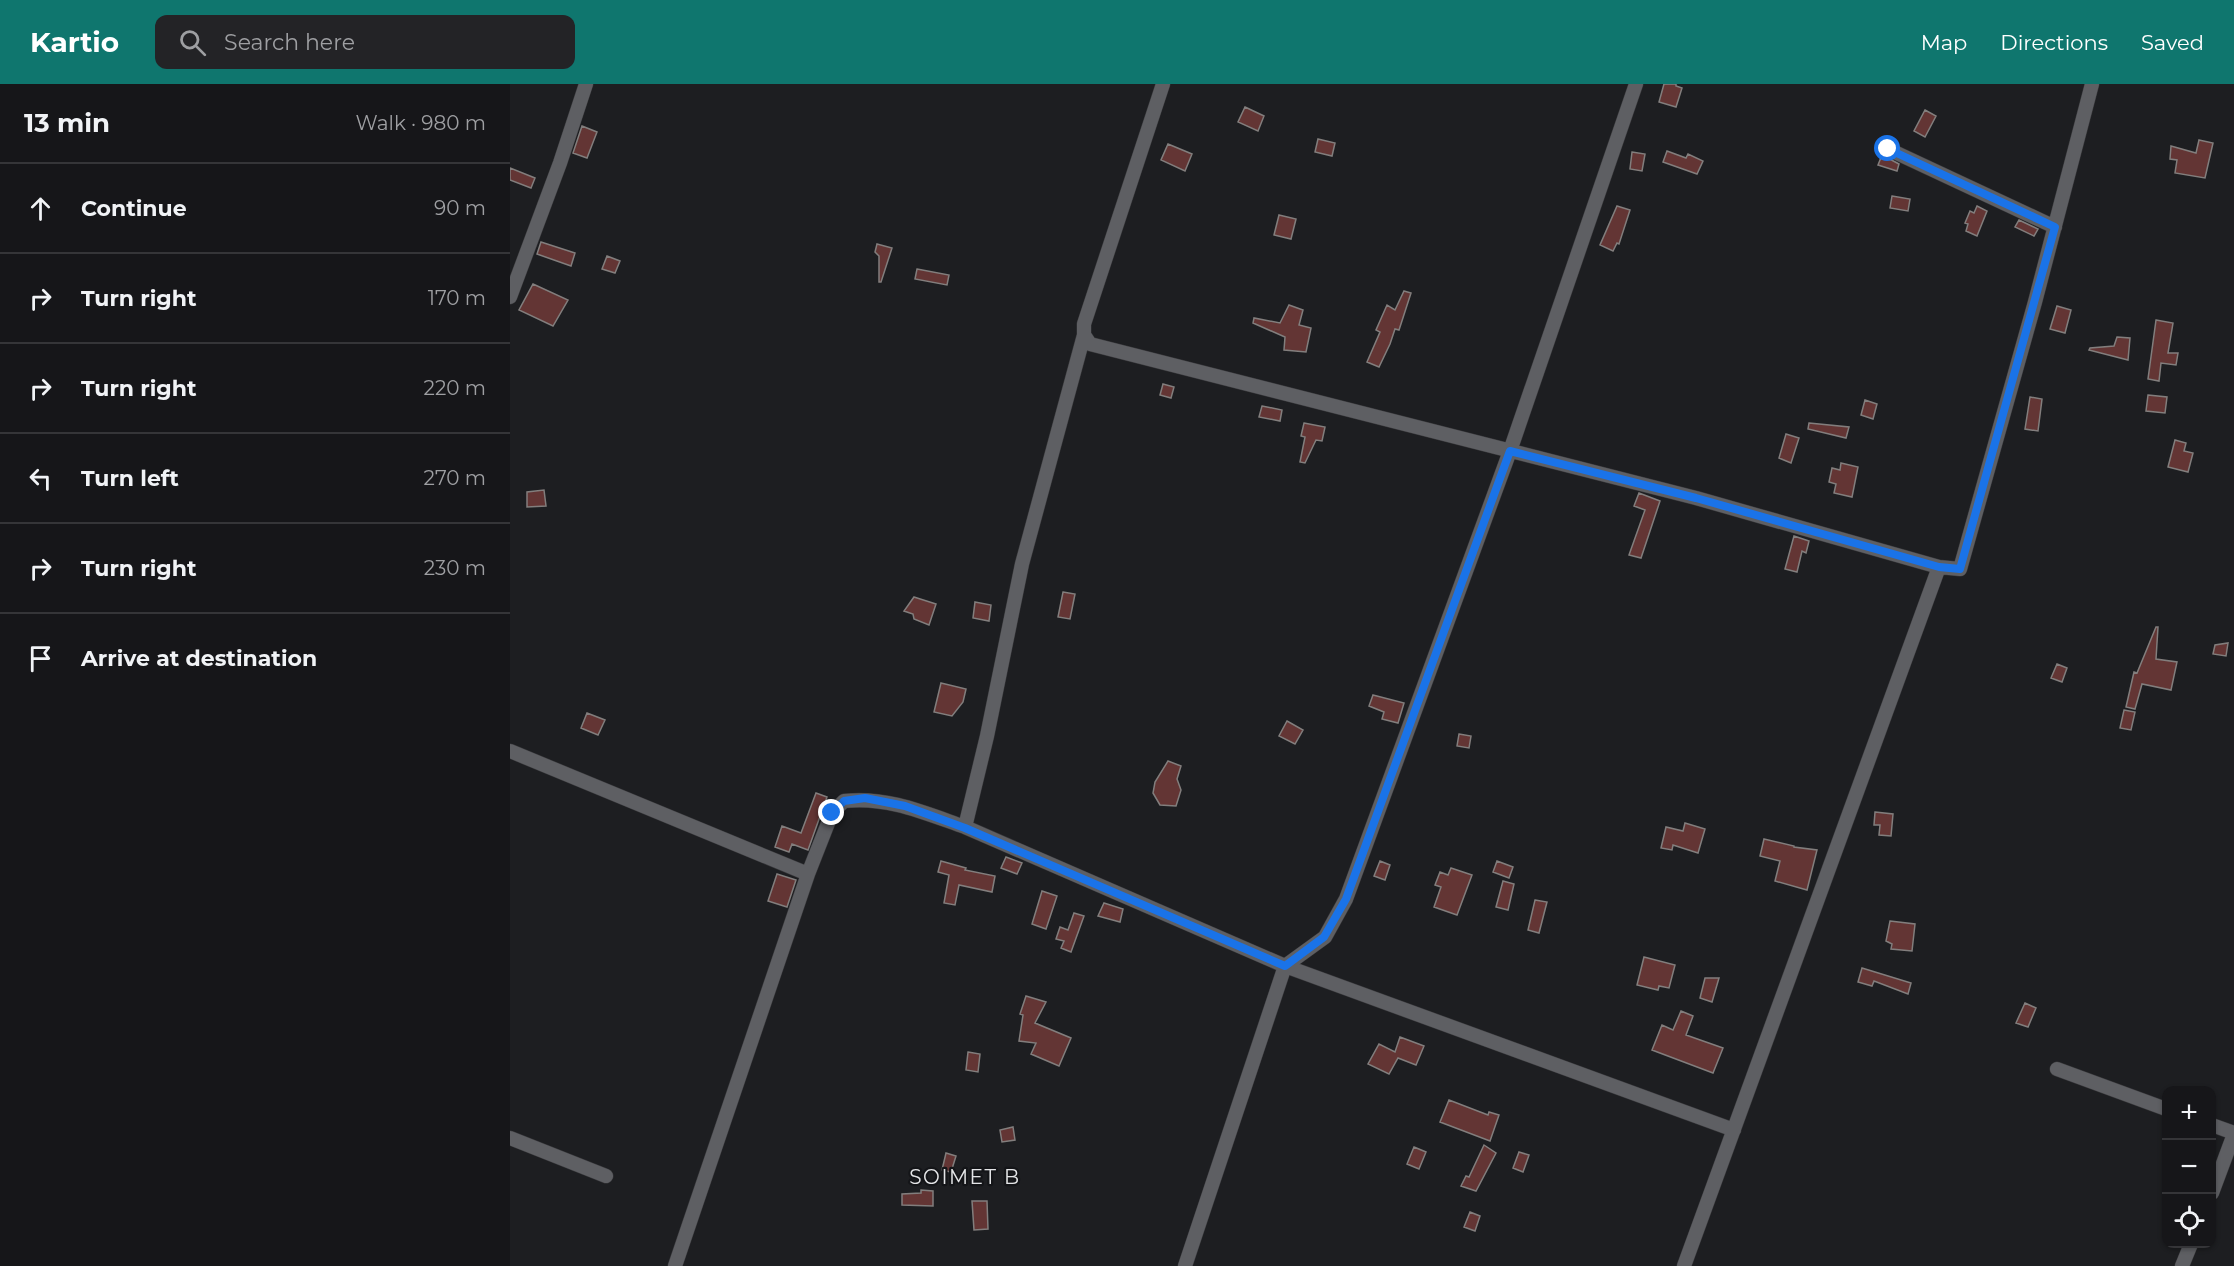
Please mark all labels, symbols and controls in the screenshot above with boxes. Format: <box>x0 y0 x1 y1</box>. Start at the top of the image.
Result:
search box <box>155 15 575 69</box>
text: Kartio <box>30 25 119 59</box>
icon: search <box>176 26 209 59</box>
text: Search here <box>224 29 355 56</box>
text: Map <box>1921 30 1967 55</box>
text: Directions <box>2000 30 2108 55</box>
text: Saved <box>2141 30 2204 55</box>
text: 13 min <box>24 107 110 139</box>
text: Walk · 980 m <box>356 111 486 135</box>
route start <box>1874 135 1900 161</box>
icon: ahead <box>24 192 57 225</box>
text: Continue <box>81 195 187 222</box>
text: 90 m <box>434 196 486 220</box>
icon: right <box>24 282 57 315</box>
text: Turn right <box>81 285 196 312</box>
text: 170 m <box>428 286 486 310</box>
icon: right <box>24 372 57 405</box>
text: Turn right <box>81 375 196 402</box>
text: 220 m <box>424 376 486 400</box>
icon: left <box>24 462 57 495</box>
text: Turn left <box>81 465 179 492</box>
text: 270 m <box>424 466 486 490</box>
icon: right <box>24 552 57 585</box>
text: Turn right <box>81 555 196 582</box>
text: 230 m <box>424 556 486 580</box>
icon: arrive <box>24 642 57 675</box>
text: Arrive at destination <box>81 645 317 672</box>
route end <box>818 799 844 825</box>
map controls <box>2162 1086 2216 1248</box>
button: + <box>2162 1086 2216 1140</box>
button: − <box>2162 1140 2216 1194</box>
district label: SOIMET B <box>909 1165 1021 1189</box>
button: locate <box>2162 1194 2216 1248</box>

